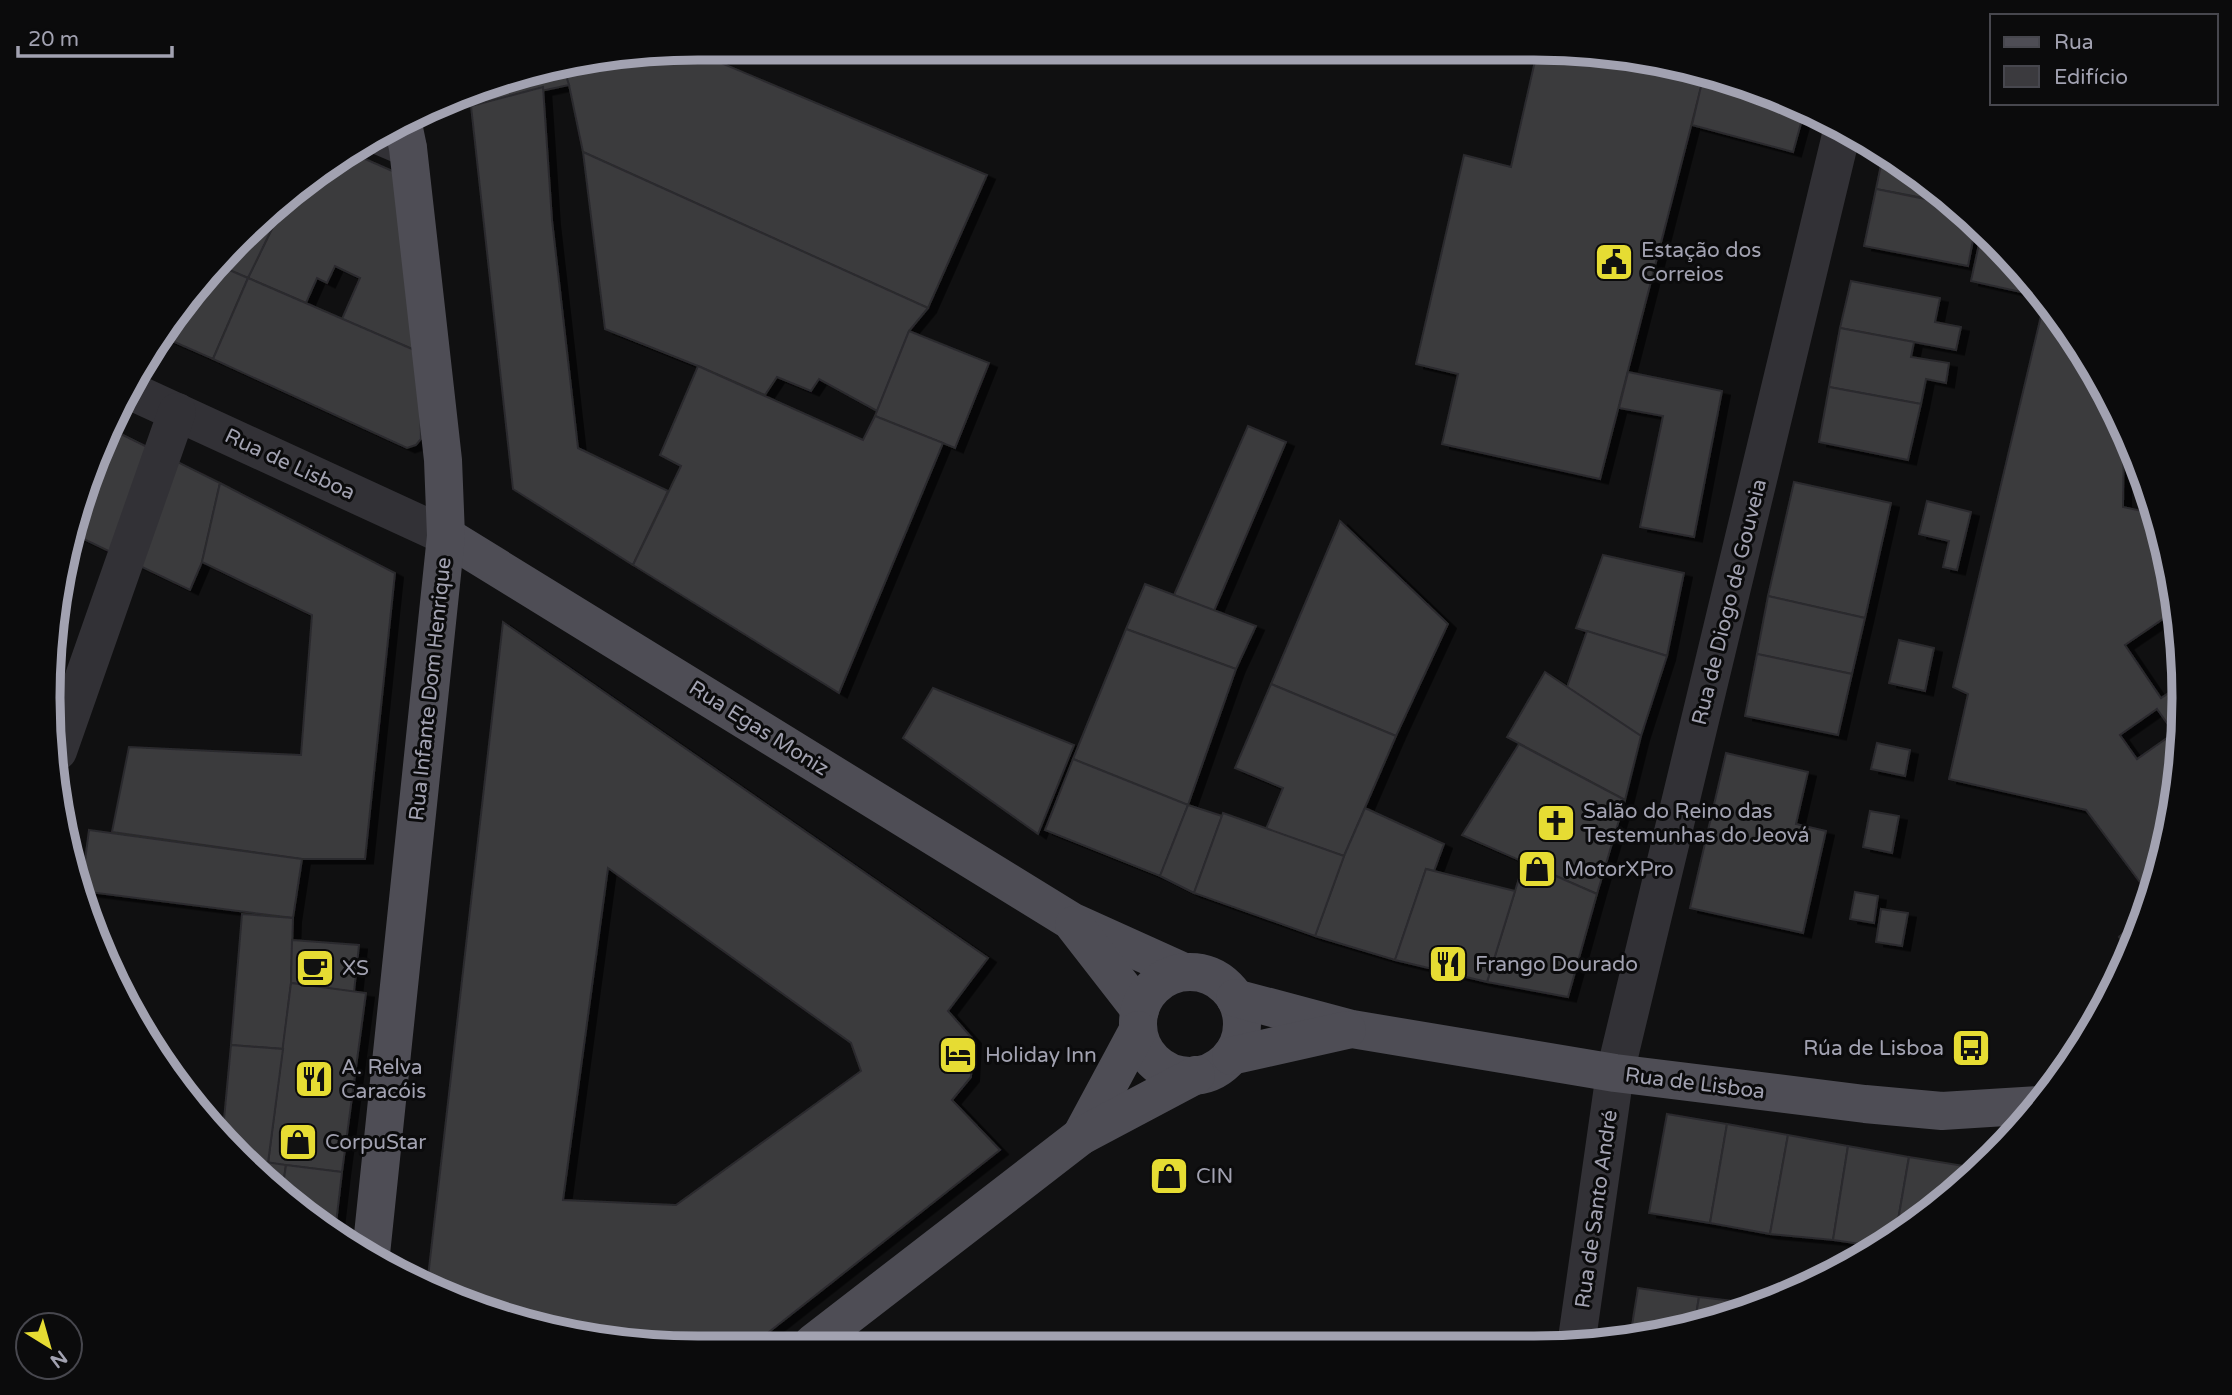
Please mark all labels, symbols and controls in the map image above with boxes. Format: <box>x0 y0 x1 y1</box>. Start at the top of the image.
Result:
scale bar <box>18 14 172 58</box>
legend <box>1990 14 2218 105</box>
text: 20 m <box>28 27 79 52</box>
text: Rua <box>2054 30 2094 55</box>
text: Edifício <box>2054 65 2128 90</box>
place label: Estação dos Correios <box>1641 238 1761 287</box>
public building icon: Estação dos Correios <box>1593 241 1635 283</box>
street label: Rua de Lisboa <box>221 423 359 506</box>
street label: Rua de Diogo de Gouveia <box>1687 477 1772 728</box>
street label: Rua Infante Dom Henrique <box>404 556 457 822</box>
street label: Rua Egas Moniz <box>684 675 833 781</box>
place label: Salão do Reino das Testemunhas do Jeová <box>1583 799 1810 848</box>
church icon: Salão do Reino das Testemunhas do Jeová <box>1535 802 1577 844</box>
shop icon: MotorXPro <box>1516 848 1558 890</box>
place label: MotorXPro <box>1564 857 1674 882</box>
restaurant icon: Frango Dourado <box>1427 943 1469 985</box>
cafe icon: XS <box>294 947 336 989</box>
place label: Frango Dourado <box>1475 952 1638 977</box>
place label: XS <box>342 956 369 981</box>
bus stop icon: Rúa de Lisboa <box>1950 1027 1992 1069</box>
hotel icon: Holiday Inn <box>937 1034 979 1076</box>
place label: Rúa de Lisboa <box>1803 1036 1944 1061</box>
place label: Holiday Inn <box>985 1043 1097 1068</box>
place label: A. Relva Caracóis <box>341 1055 426 1104</box>
restaurant icon: A. Relva Caracóis <box>293 1058 335 1100</box>
street label: Rua de Lisboa <box>1624 1063 1766 1104</box>
street label: Rua de Santo André <box>1570 1108 1623 1310</box>
shop icon: CorpuStar <box>277 1121 319 1163</box>
place label: CorpuStar <box>325 1130 426 1155</box>
shop icon: CIN <box>1148 1155 1190 1197</box>
place label: CIN <box>1196 1164 1233 1189</box>
north arrow <box>14 1311 84 1381</box>
text: N <box>46 1345 71 1372</box>

